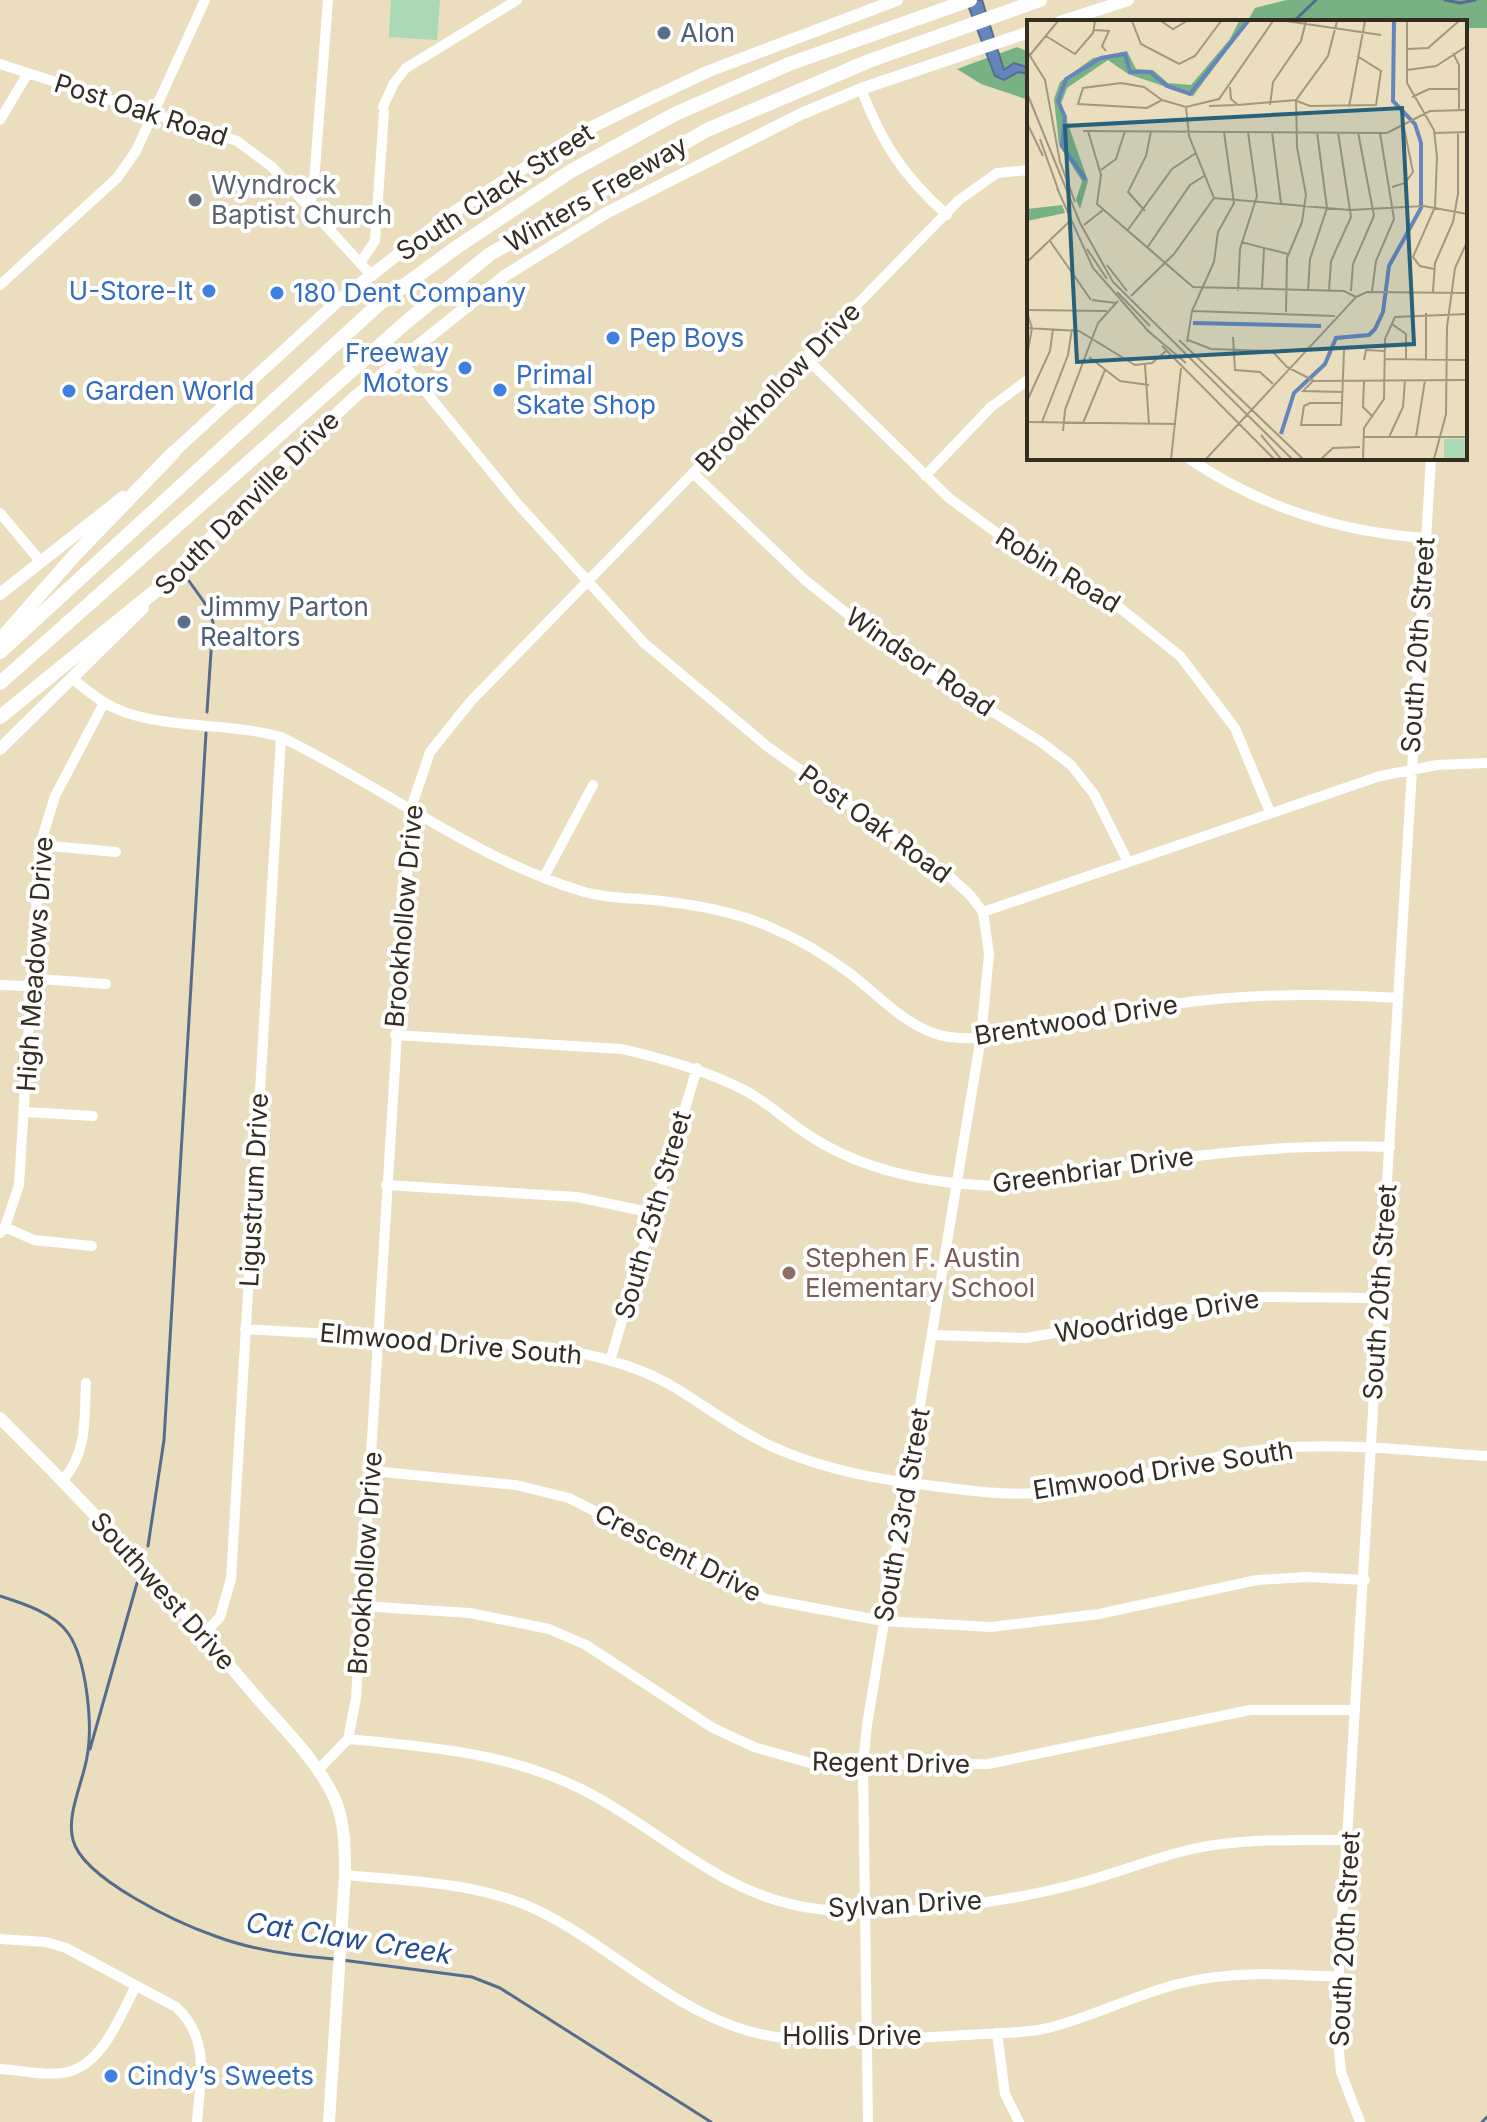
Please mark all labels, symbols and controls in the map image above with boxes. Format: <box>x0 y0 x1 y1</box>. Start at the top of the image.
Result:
place label: Alon <box>680 17 735 48</box>
inset map <box>1027 20 1467 460</box>
marker: Alon <box>655 24 673 42</box>
street label: Post Oak Road <box>51 67 232 152</box>
street label: South Clack Street <box>390 116 599 267</box>
street label: Winters Freeway <box>499 129 692 258</box>
place label: Wyndrock Baptist Church <box>211 169 392 230</box>
marker: Wyndrock Baptist Church <box>186 191 204 209</box>
place label: U-Store-It <box>69 275 193 306</box>
place label: 180 Dent Company <box>293 277 526 308</box>
marker: U-Store-It <box>200 282 218 300</box>
marker: 180 Dent Company <box>268 284 286 302</box>
street label: Brookhollow Drive <box>689 295 866 478</box>
place label: Pep Boys <box>629 322 744 353</box>
marker: Pep Boys <box>604 329 622 347</box>
place label: Freeway Motors <box>345 337 449 398</box>
marker: Freeway Motors <box>456 359 474 377</box>
place label: Primal Skate Shop <box>516 359 656 420</box>
place label: Garden World <box>85 375 254 406</box>
marker: Primal Skate Shop <box>491 381 509 399</box>
marker: Garden World <box>60 382 78 400</box>
street label: South Danville Drive <box>148 404 345 601</box>
street label: Robin Road <box>990 520 1126 619</box>
street label: South 20th Street <box>1395 536 1440 754</box>
place label: Jimmy Parton Realtors <box>200 591 369 652</box>
street label: Windsor Road <box>840 601 1000 723</box>
marker: Jimmy Parton Realtors <box>175 613 193 631</box>
street label: Post Oak Road <box>793 758 957 889</box>
street label: Brookhollow Drive <box>378 803 429 1029</box>
street label: High Meadows Drive <box>10 835 59 1093</box>
street label: Brentwood Drive <box>972 988 1180 1051</box>
street label: Ligustrum Drive <box>233 1092 274 1288</box>
street label: South 25th Street <box>608 1107 697 1323</box>
street label: Greenbriar Drive <box>990 1140 1196 1199</box>
street label: South 20th Street <box>1357 1183 1402 1401</box>
place label: Stephen F. Austin Elementary School <box>805 1242 1035 1303</box>
marker: Stephen F. Austin Elementary School <box>780 1264 798 1282</box>
street label: Woodridge Drive <box>1052 1282 1261 1349</box>
street label: Elmwood Drive South <box>319 1317 584 1370</box>
street label: South 23rd Street <box>867 1406 936 1624</box>
street label: Elmwood Drive South <box>1030 1434 1295 1505</box>
street label: Brookhollow Drive <box>341 1450 388 1676</box>
street label: Crescent Drive <box>590 1497 767 1608</box>
street label: Southwest Drive <box>84 1505 242 1676</box>
street label: Regent Drive <box>812 1746 970 1779</box>
street label: South 20th Street <box>1323 1830 1366 2048</box>
street label: Sylvan Drive <box>827 1884 983 1923</box>
water label: Cat Claw Creek <box>244 1905 455 1971</box>
street label: Hollis Drive <box>782 2020 922 2051</box>
place label: Cindy’s Sweets <box>127 2060 314 2091</box>
marker: Cindy’s Sweets <box>102 2067 120 2085</box>

